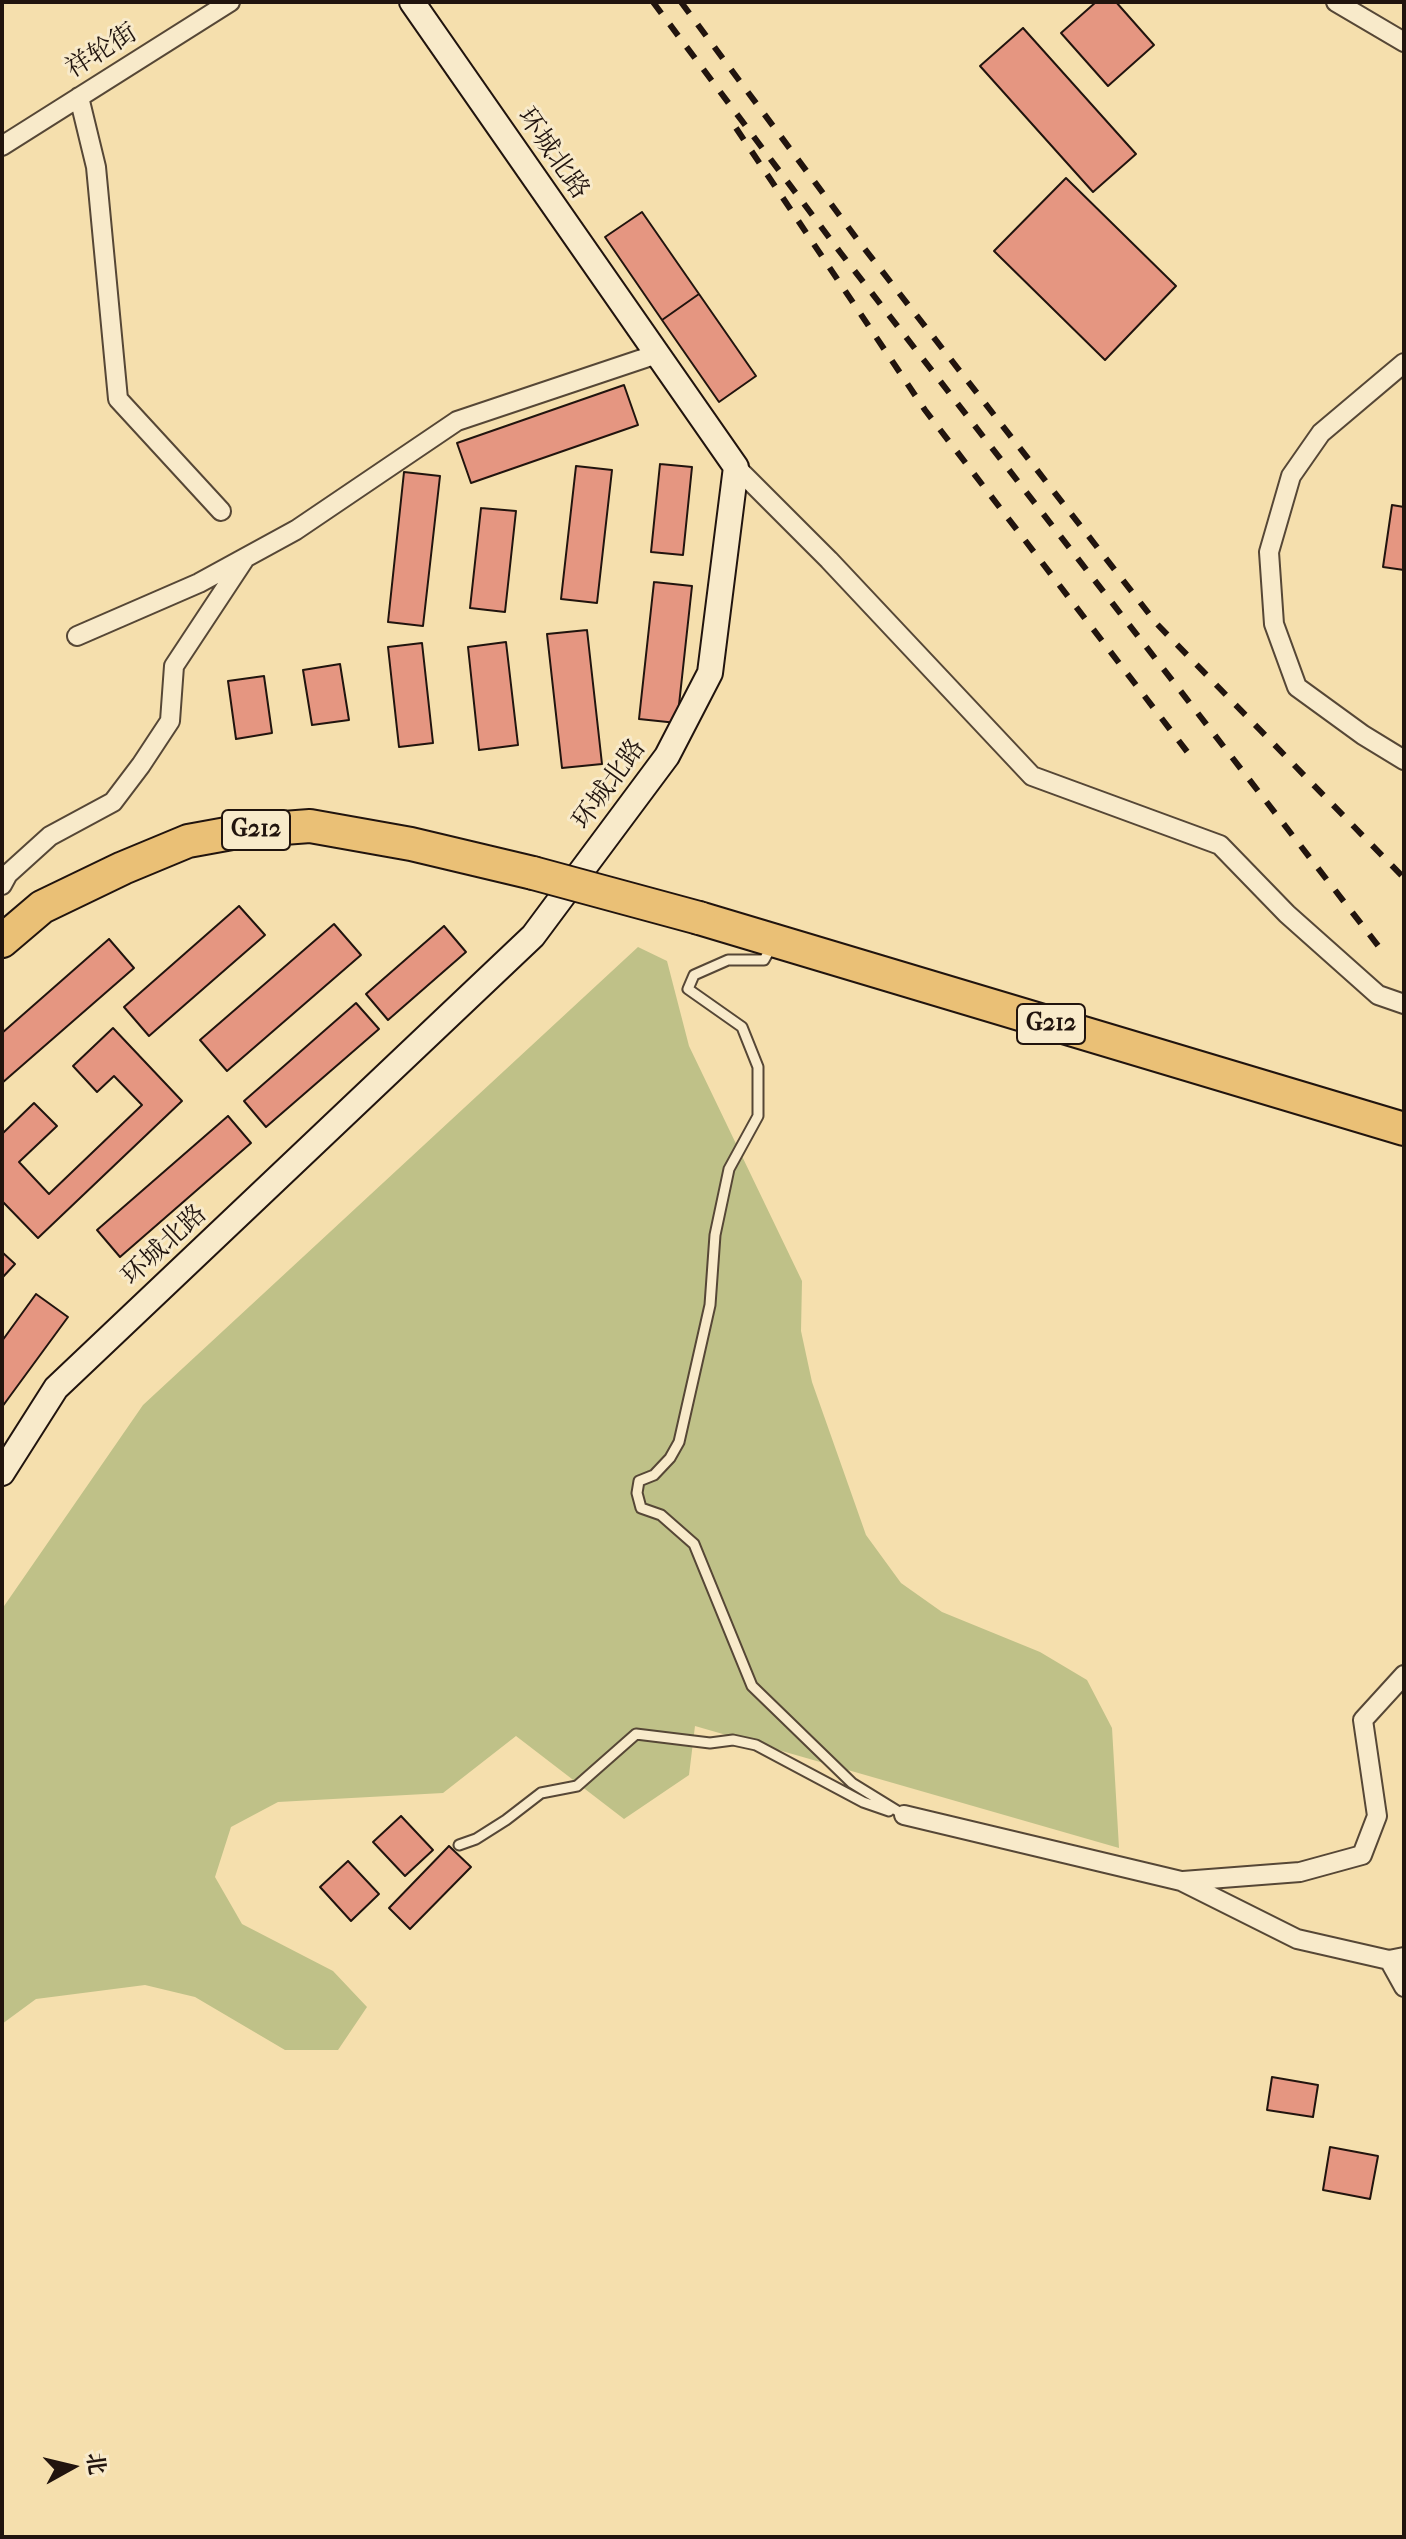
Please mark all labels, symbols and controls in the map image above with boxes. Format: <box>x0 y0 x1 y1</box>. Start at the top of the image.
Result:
street label: 祥轮街 <box>61 18 143 86</box>
street label: 环城北路 <box>509 102 595 206</box>
street label: 环城北路 <box>567 734 653 836</box>
road number: G212 <box>222 810 290 850</box>
road number: G212 <box>1017 1004 1085 1044</box>
street label: 环城北路 <box>116 1199 214 1293</box>
north arrow <box>32 2427 112 2507</box>
text: 北 <box>81 2451 110 2476</box>

